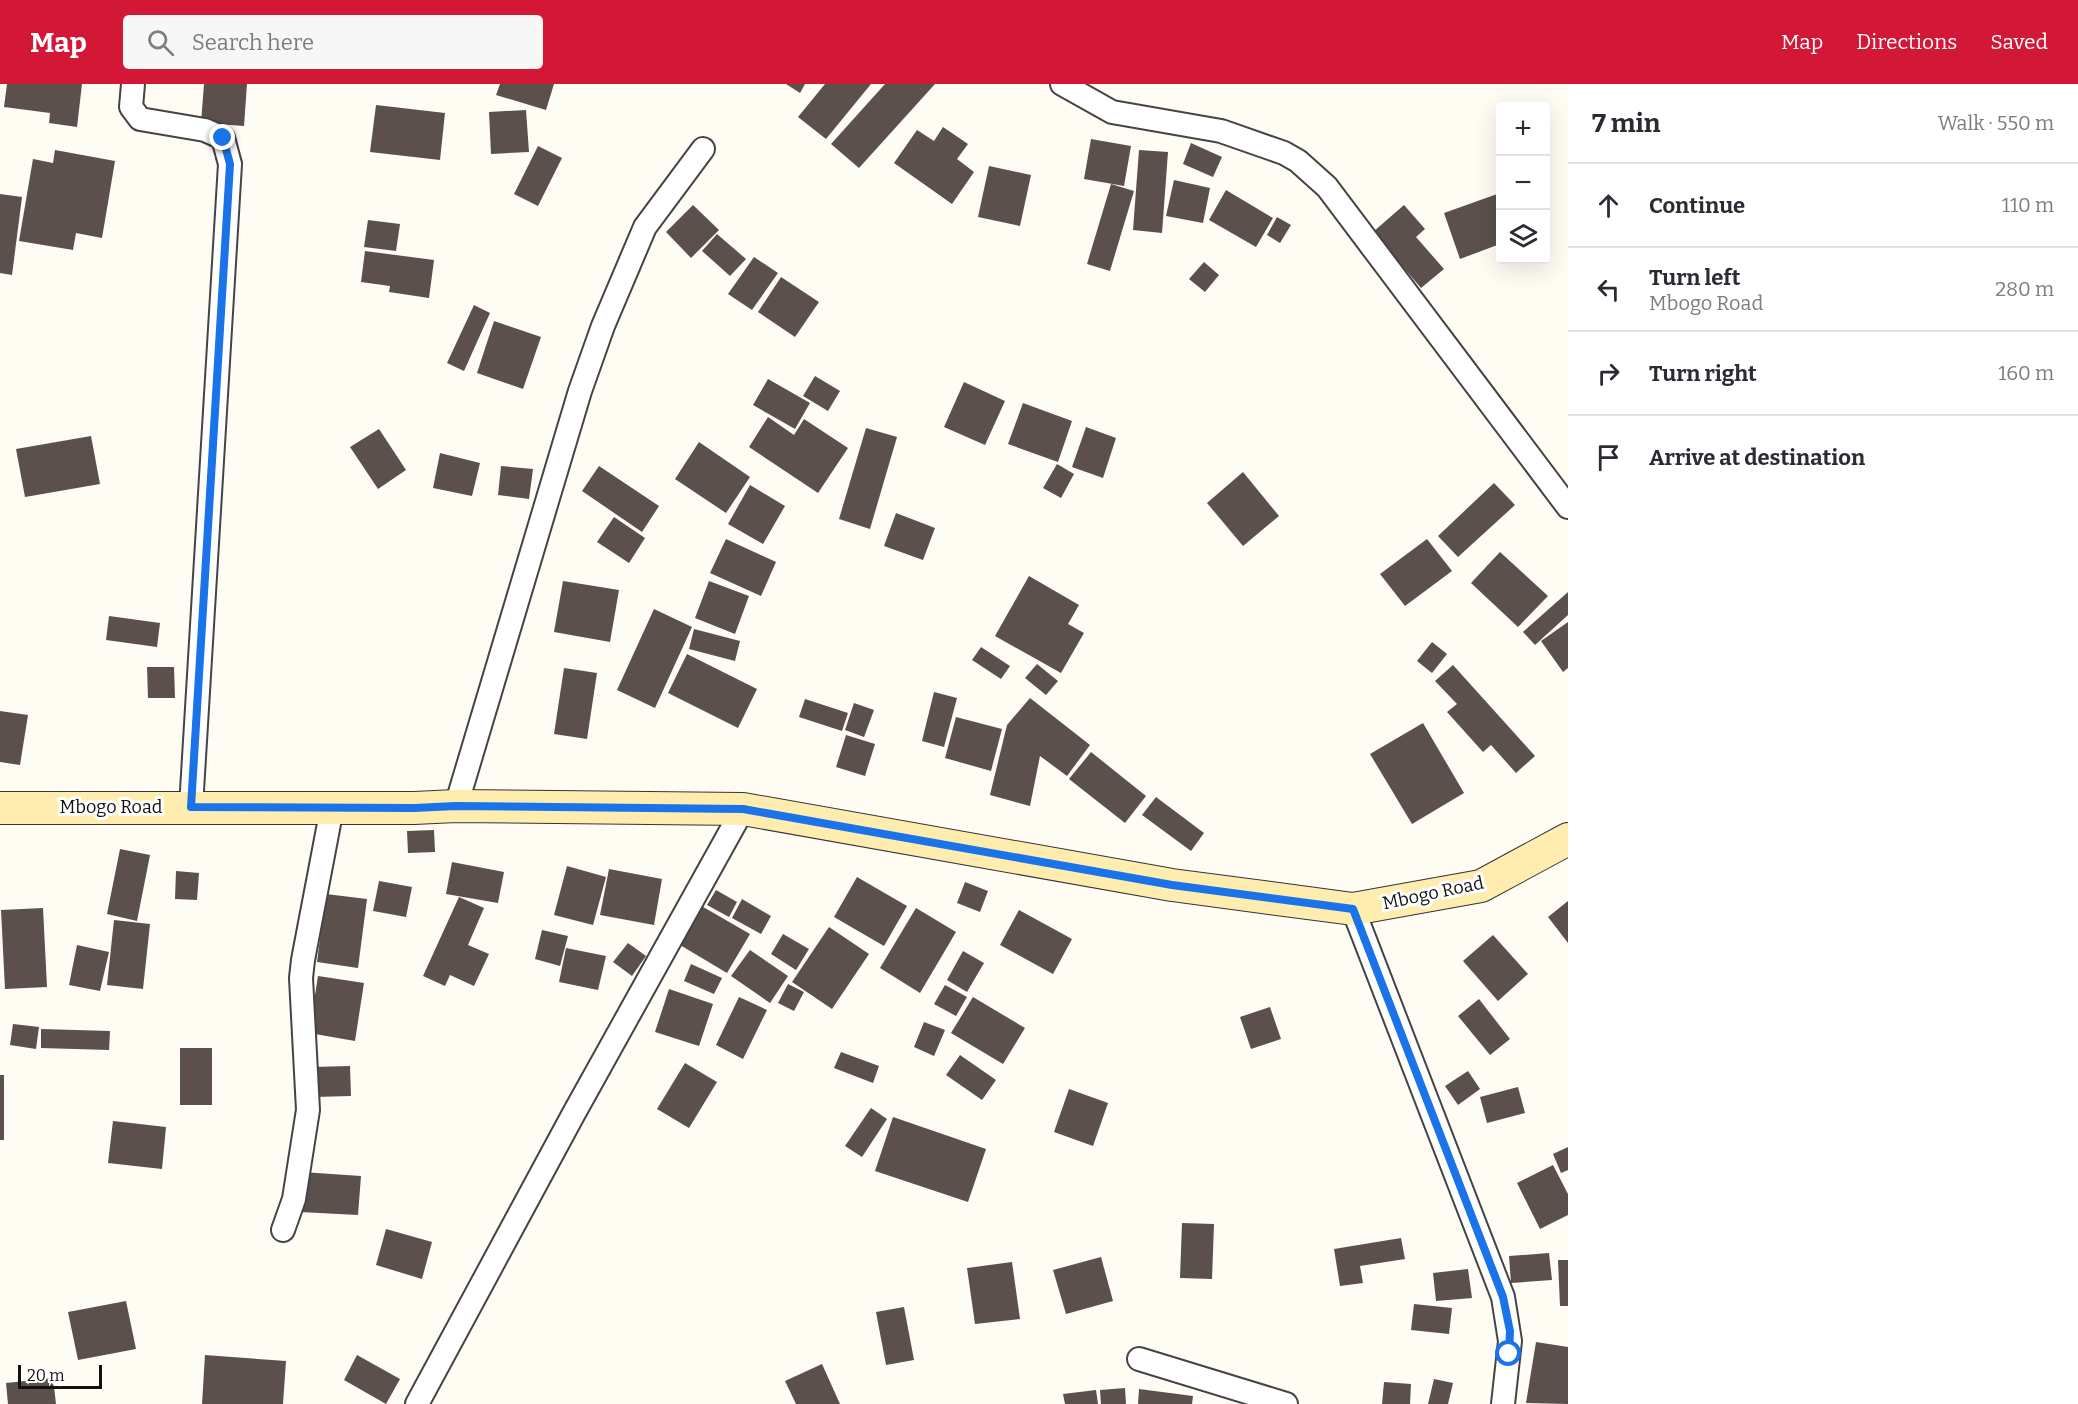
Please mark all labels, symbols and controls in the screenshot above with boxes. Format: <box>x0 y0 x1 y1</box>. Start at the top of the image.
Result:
search box <box>123 15 543 69</box>
text: Map <box>30 26 87 59</box>
icon: search <box>144 26 177 59</box>
text: Search here <box>192 29 314 56</box>
text: Map <box>1781 29 1823 55</box>
text: Directions <box>1856 29 1957 55</box>
text: Saved <box>1990 29 2048 55</box>
map controls <box>1496 102 1550 264</box>
button: + <box>1496 102 1550 156</box>
text: 7 min <box>1592 108 1660 139</box>
text: Walk · 550 m <box>1938 111 2054 135</box>
route end <box>209 124 235 150</box>
button: − <box>1496 156 1550 210</box>
icon: ahead <box>1592 189 1625 222</box>
text: Continue <box>1649 192 1745 219</box>
text: 110 m <box>2002 193 2054 217</box>
button: layers <box>1496 210 1550 264</box>
text: Turn left <box>1649 264 1741 291</box>
icon: left <box>1592 273 1625 306</box>
text: 280 m <box>1995 277 2054 301</box>
text: Mbogo Road <box>1649 291 1763 315</box>
icon: right <box>1592 357 1625 390</box>
text: Turn right <box>1649 360 1757 387</box>
text: 160 m <box>1998 361 2054 385</box>
icon: arrive <box>1592 441 1625 474</box>
text: Arrive at destination <box>1649 444 1865 471</box>
street label: Mbogo Road <box>60 796 163 818</box>
street label: Mbogo Road <box>1380 871 1486 914</box>
route start <box>1495 1340 1521 1366</box>
scale bar <box>18 1362 102 1390</box>
text: 20 m <box>27 1366 64 1385</box>

